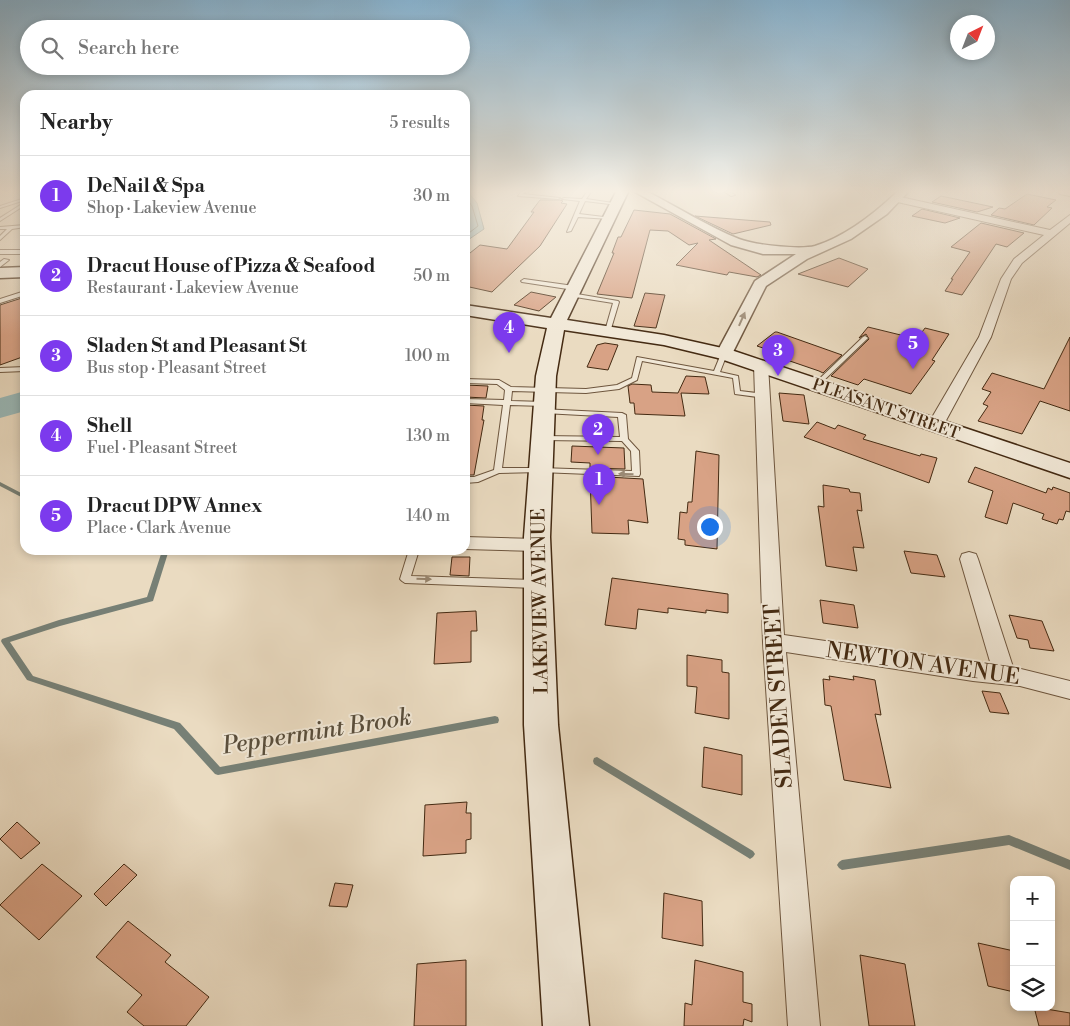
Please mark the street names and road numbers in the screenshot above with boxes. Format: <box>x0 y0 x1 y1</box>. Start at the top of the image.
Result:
street label: PLEASANT STREET <box>810 374 962 444</box>
street label: LAKEVIEW AVENUE <box>526 508 554 694</box>
street label: SLADEN STREET <box>759 603 799 789</box>
street label: NEWTON AVENUE <box>824 637 1022 691</box>

